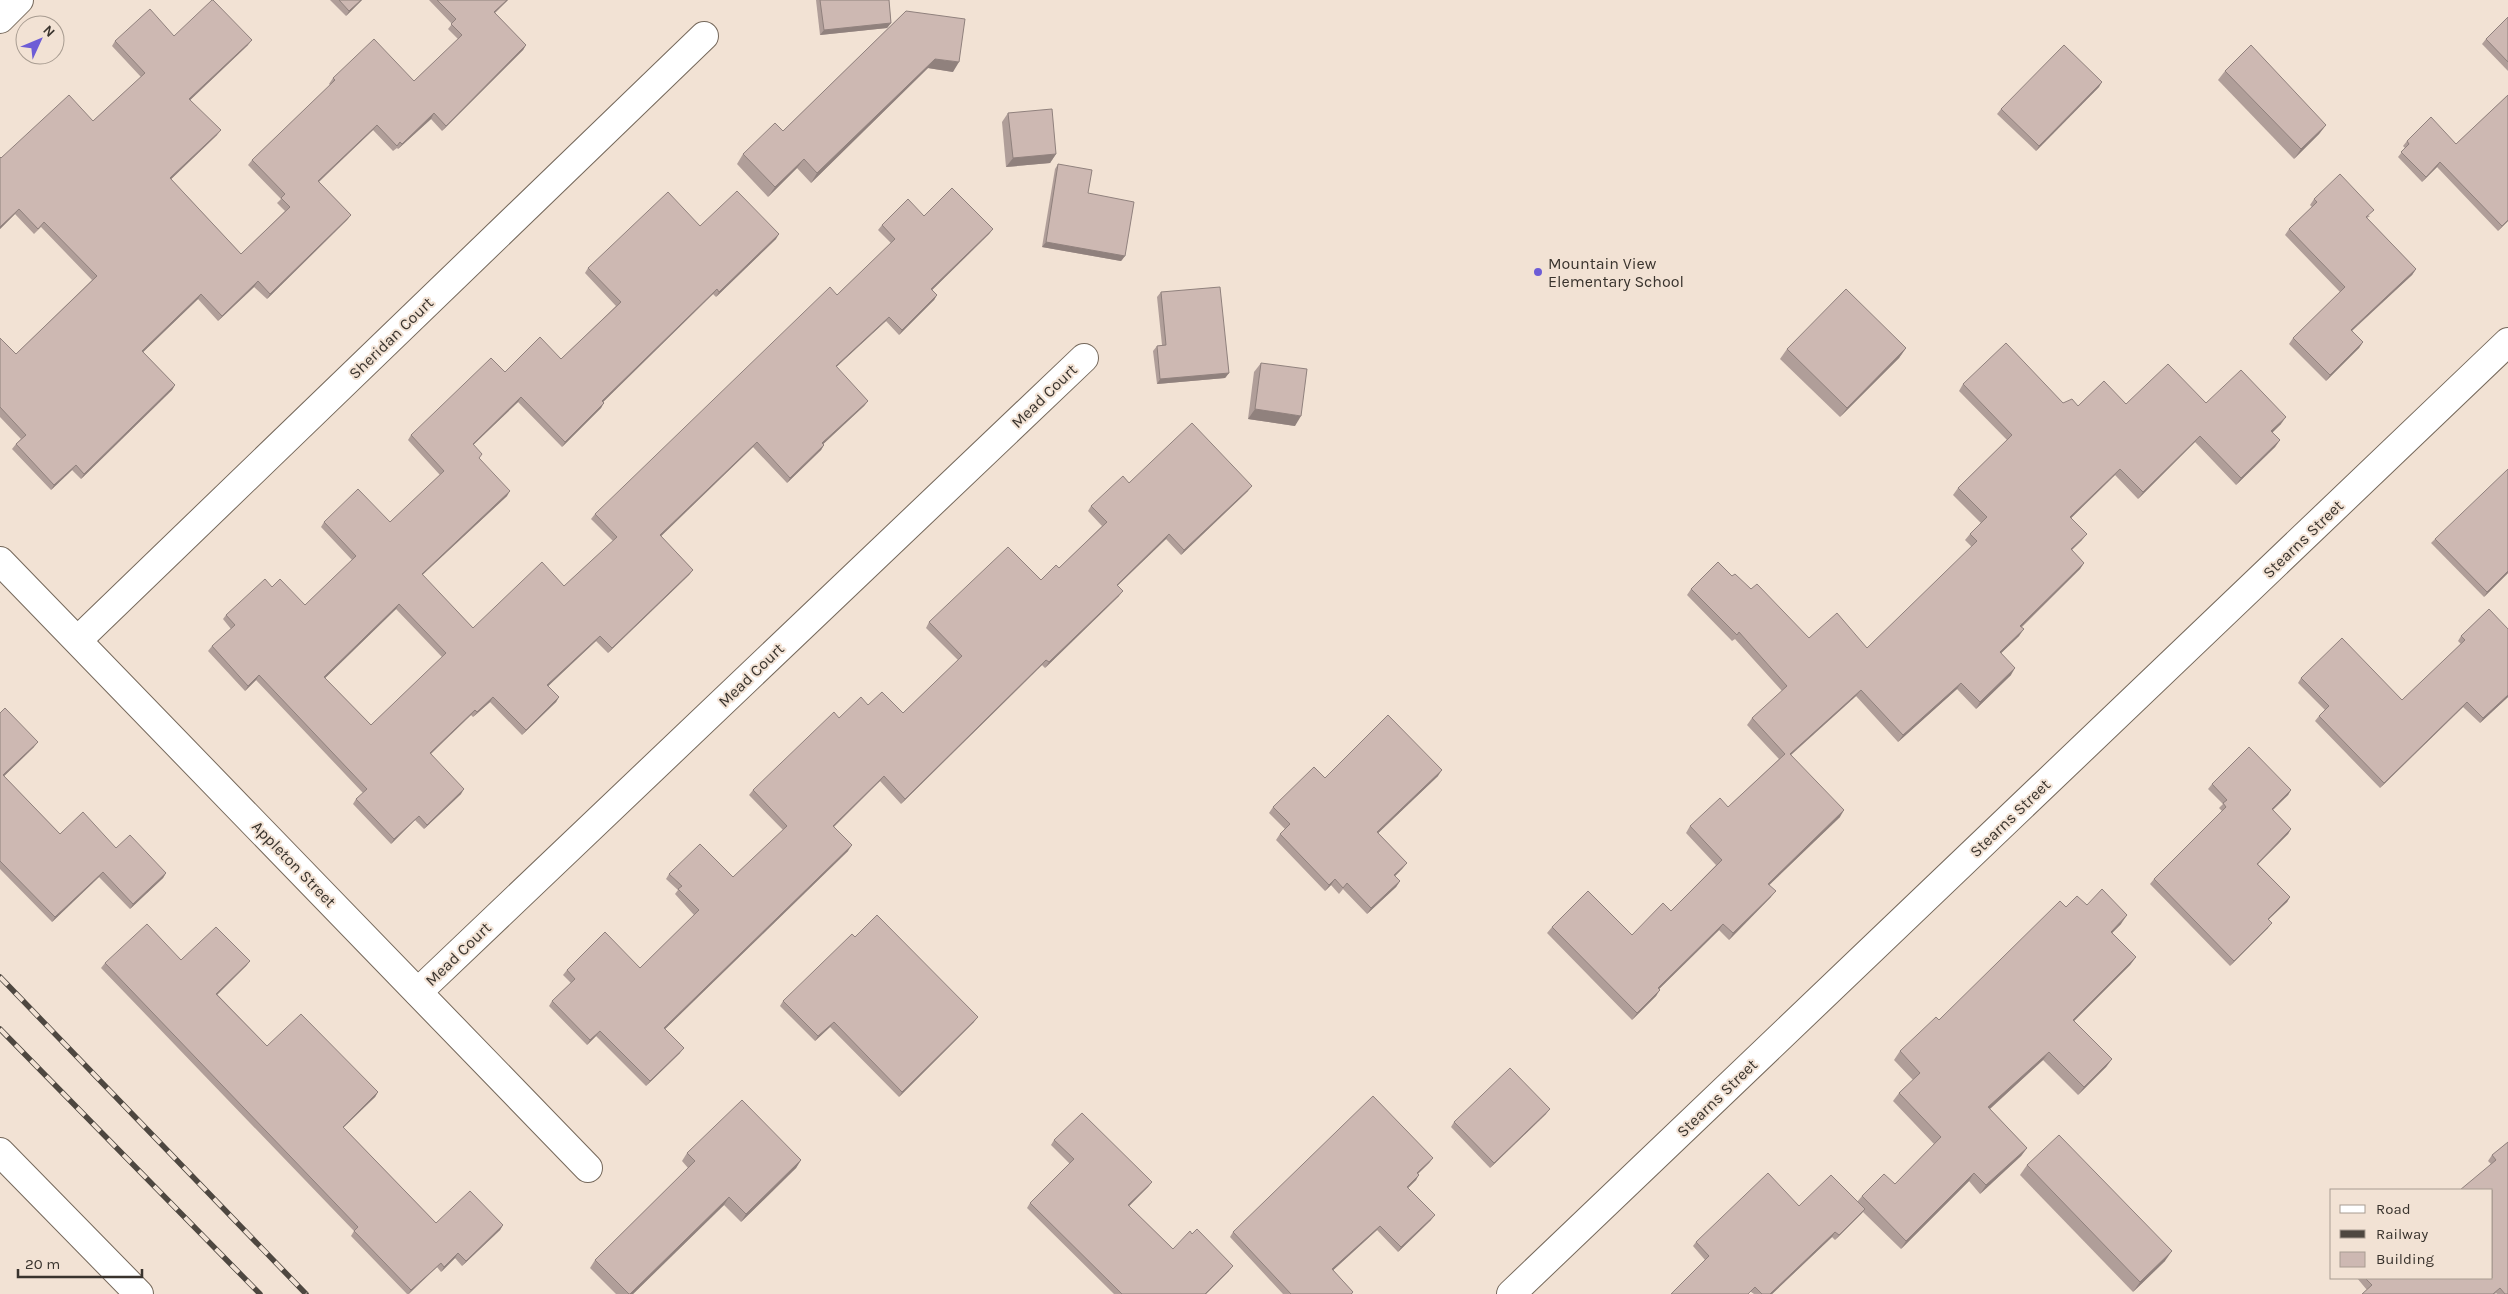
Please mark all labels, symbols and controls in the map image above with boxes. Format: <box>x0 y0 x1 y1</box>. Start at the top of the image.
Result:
north arrow <box>15 15 65 65</box>
text: N <box>39 22 59 41</box>
place label: Mountain View Elementary School <box>1548 254 1684 291</box>
marker: Mountain View Elementary School <box>1532 266 1544 278</box>
street label: Sheridan Court <box>345 293 437 383</box>
street label: Mead Court <box>1007 360 1081 432</box>
street label: Stearns Street <box>2259 496 2347 582</box>
street label: Mead Court <box>714 639 788 711</box>
street label: Stearns Street <box>1966 775 2054 861</box>
street label: Appleton Street <box>248 817 340 911</box>
street label: Mead Court <box>421 918 495 990</box>
street label: Stearns Street <box>1673 1055 1761 1141</box>
legend <box>2330 1189 2493 1279</box>
text: Road <box>2376 1200 2411 1218</box>
text: Railway <box>2376 1225 2428 1243</box>
scale bar <box>18 1246 141 1278</box>
text: Building <box>2376 1250 2434 1268</box>
text: 20 m <box>25 1255 60 1273</box>

